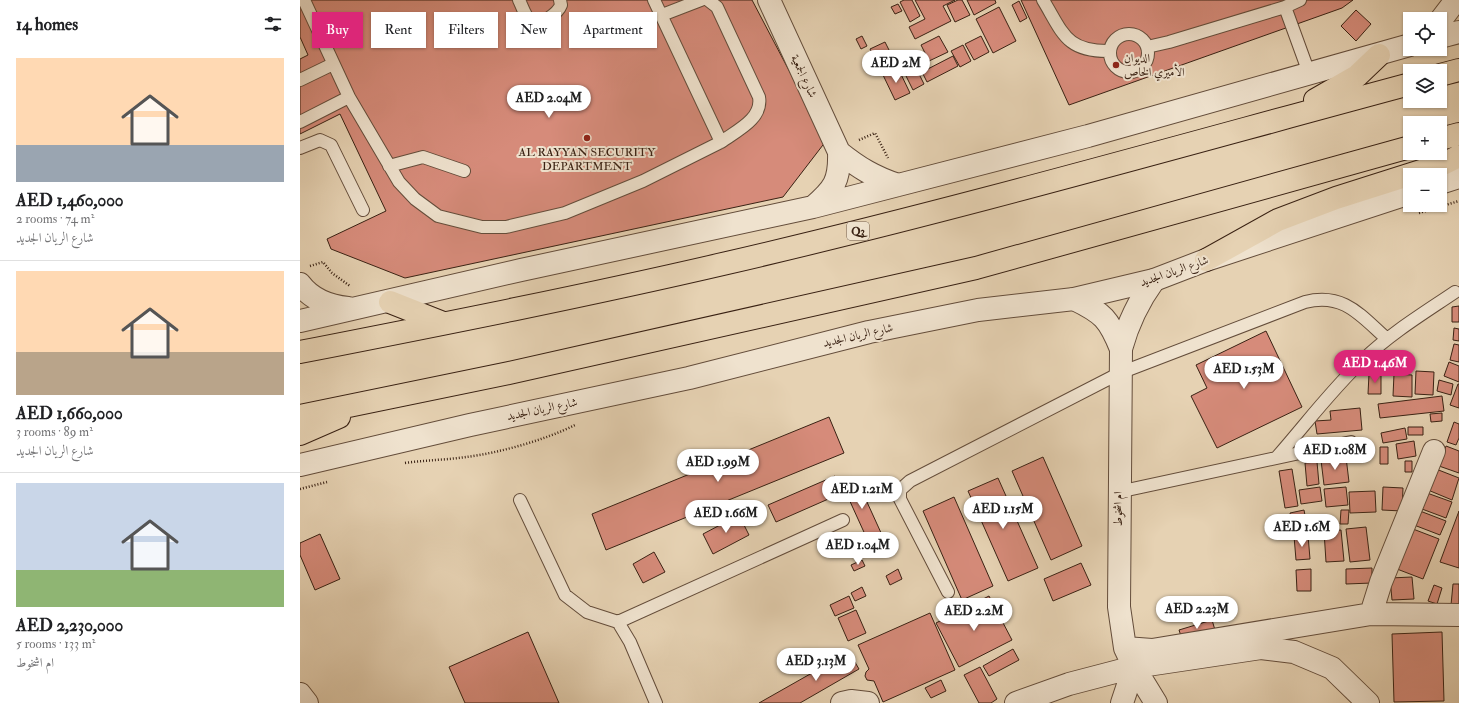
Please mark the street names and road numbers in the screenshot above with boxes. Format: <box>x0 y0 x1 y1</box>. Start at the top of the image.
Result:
street label: شارع الجمعية <box>784 52 820 101</box>
road number: Q3 <box>847 222 869 240</box>
street label: شارع الريان الجديد <box>1138 253 1212 293</box>
street label: شارع الريان الجديد <box>822 320 896 354</box>
street label: شارع الريان الجديد <box>506 395 579 427</box>
street label: ام اشخوط <box>1111 491 1129 527</box>

